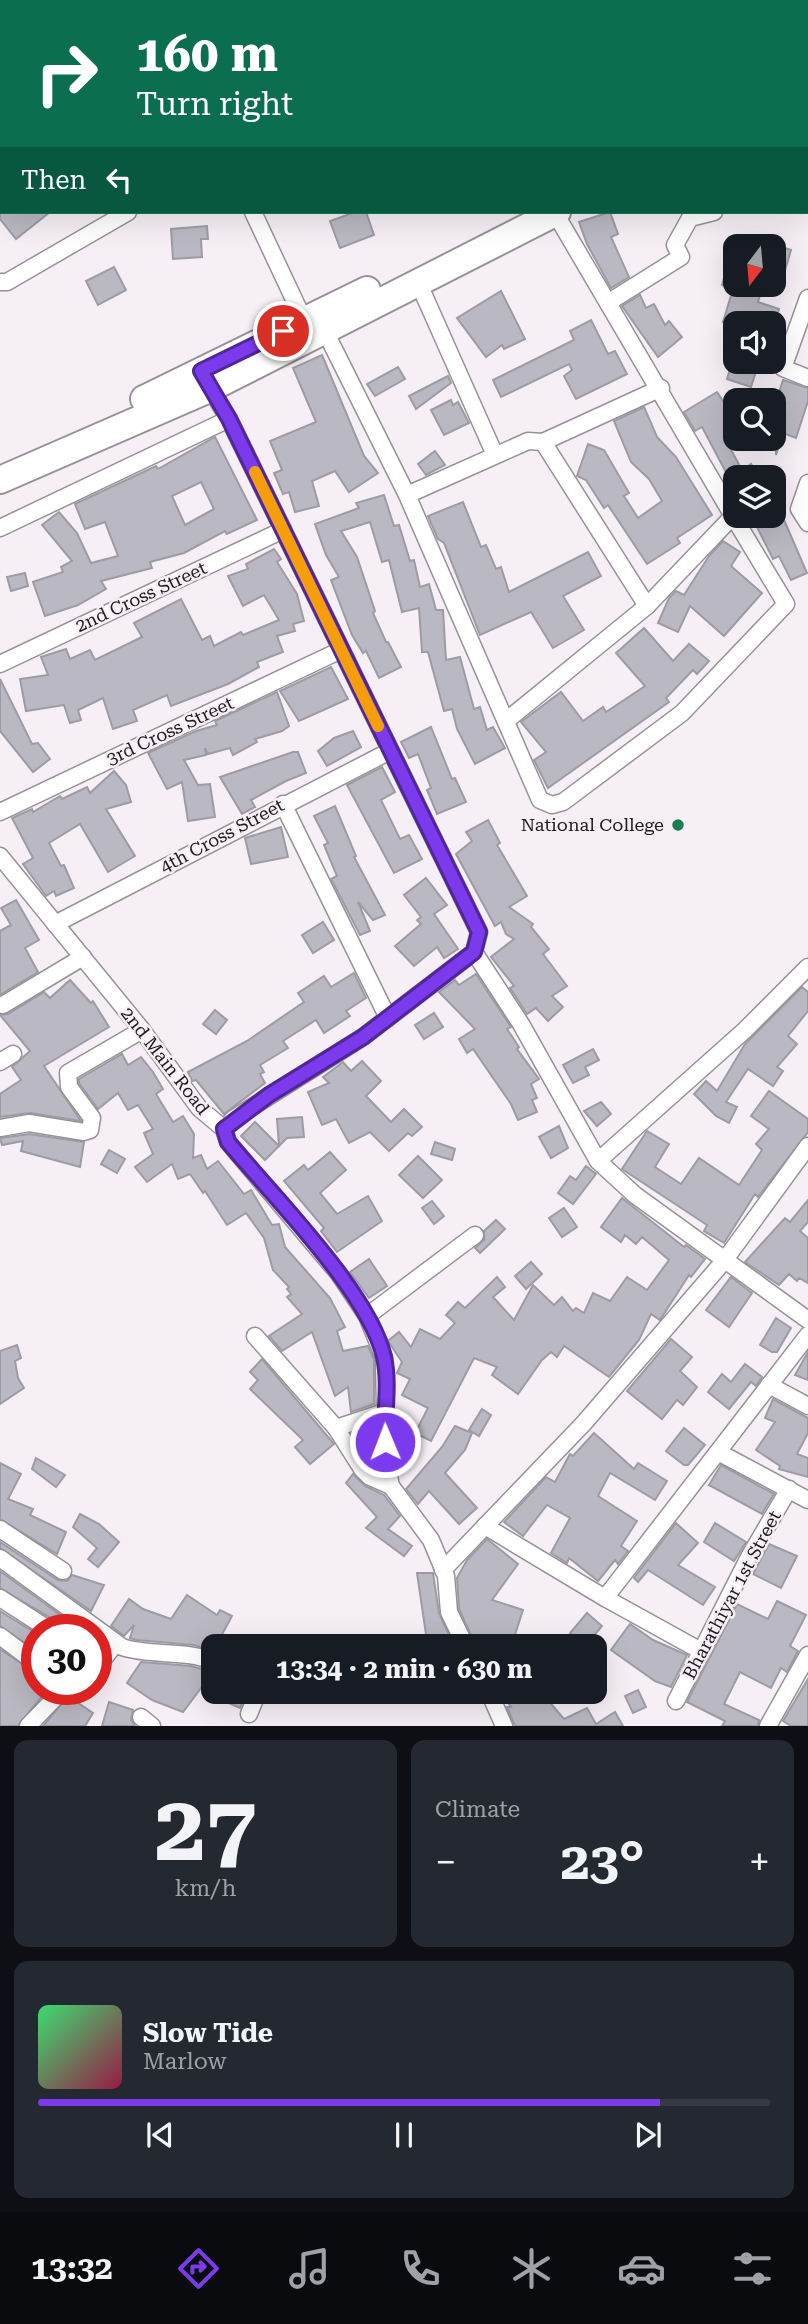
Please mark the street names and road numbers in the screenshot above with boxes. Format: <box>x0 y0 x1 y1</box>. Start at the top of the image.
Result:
street label: 2nd Cross Street <box>72 557 210 636</box>
street label: 3rd Cross Street <box>103 692 237 769</box>
street label: 4th Cross Street <box>156 794 288 877</box>
street label: 2nd Main Road <box>117 1003 214 1119</box>
street label: Bharathiyar 1st Street <box>678 1507 785 1683</box>

